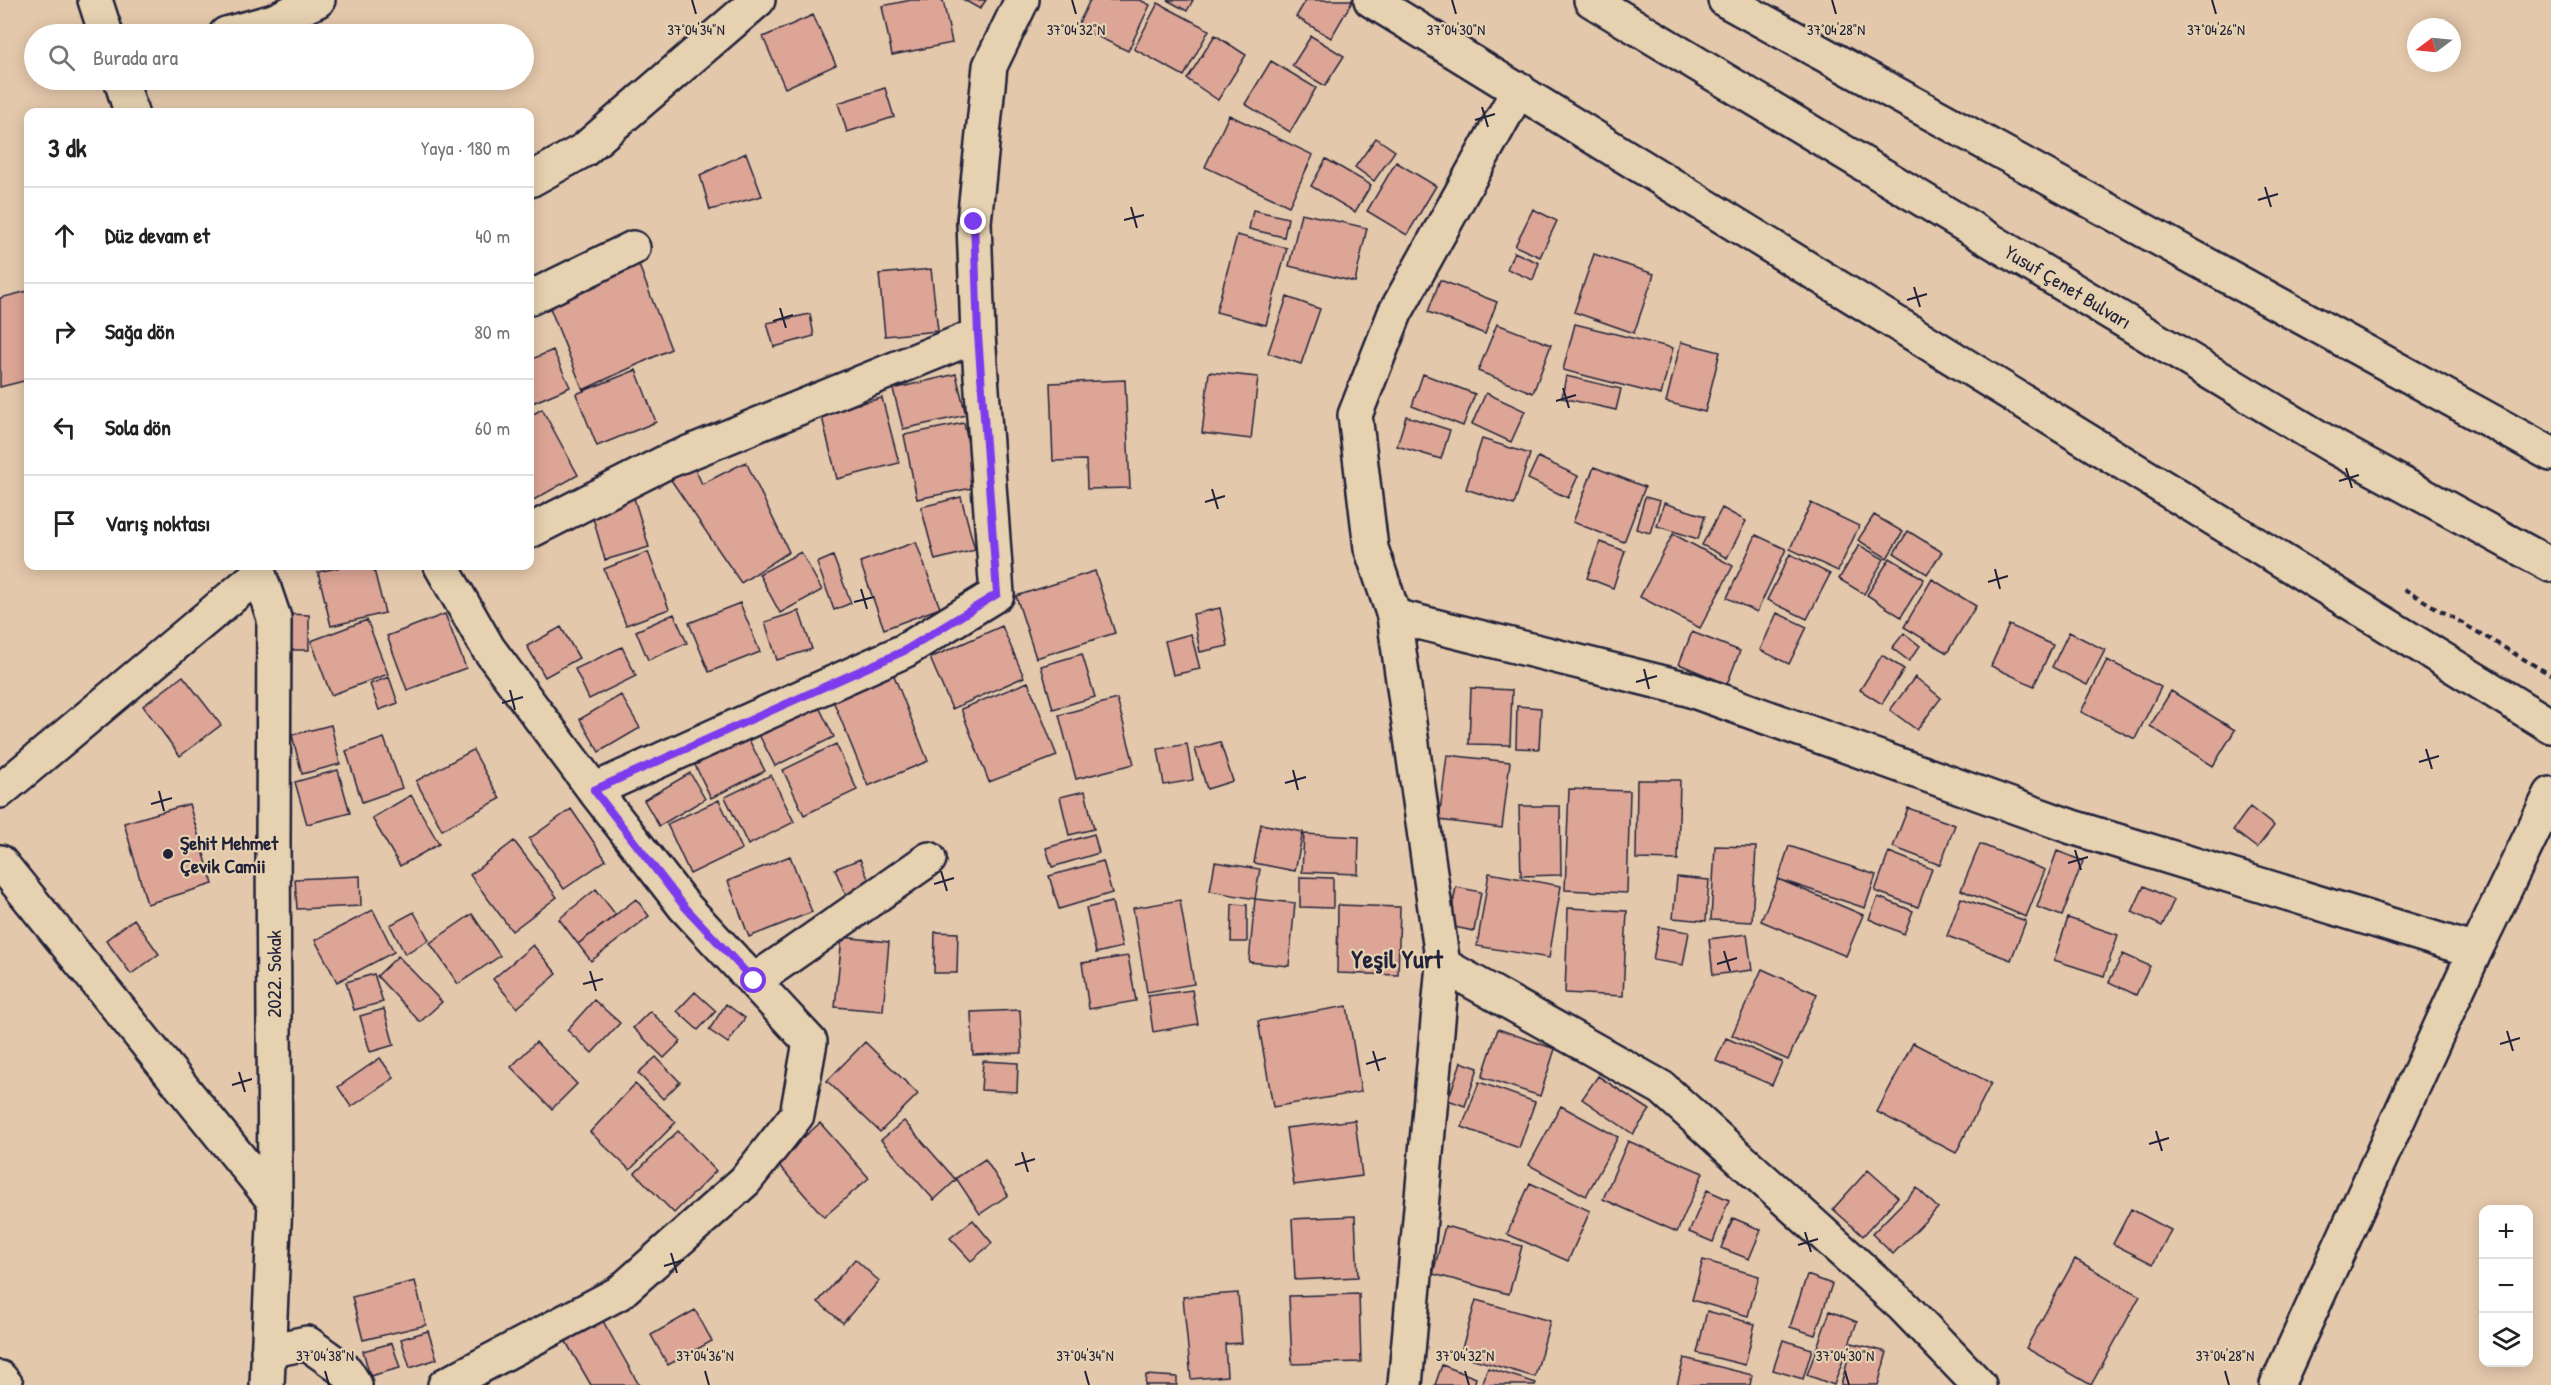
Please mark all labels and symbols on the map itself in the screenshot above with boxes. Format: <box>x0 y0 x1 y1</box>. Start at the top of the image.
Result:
north arrow <box>2407 18 2461 72</box>
text: 37°04'34"N <box>667 19 725 40</box>
text: 37°04'32"N <box>1047 19 1105 40</box>
text: 37°04'30"N <box>1427 19 1485 40</box>
text: 37°04'28"N <box>1807 19 1865 40</box>
text: 37°04'26"N <box>2187 19 2245 40</box>
route end <box>960 208 986 234</box>
street label: Yusuf Çenet Bulvarı <box>2000 238 2137 335</box>
place label: Şehit Mehmet Çevik Camii <box>180 829 279 879</box>
marker: Şehit Mehmet Çevik Camii <box>161 847 175 861</box>
street label: 2022. Sokak <box>260 930 287 1018</box>
district label: Yeşil Yurt <box>1351 941 1444 976</box>
route start <box>740 967 766 993</box>
text: 37°04'38"N <box>296 1345 354 1366</box>
text: 37°04'36"N <box>676 1345 734 1366</box>
text: 37°04'34"N <box>1056 1345 1114 1366</box>
text: 37°04'32"N <box>1436 1345 1494 1366</box>
text: 37°04'30"N <box>1816 1345 1874 1366</box>
text: 37°04'28"N <box>2196 1345 2254 1366</box>

